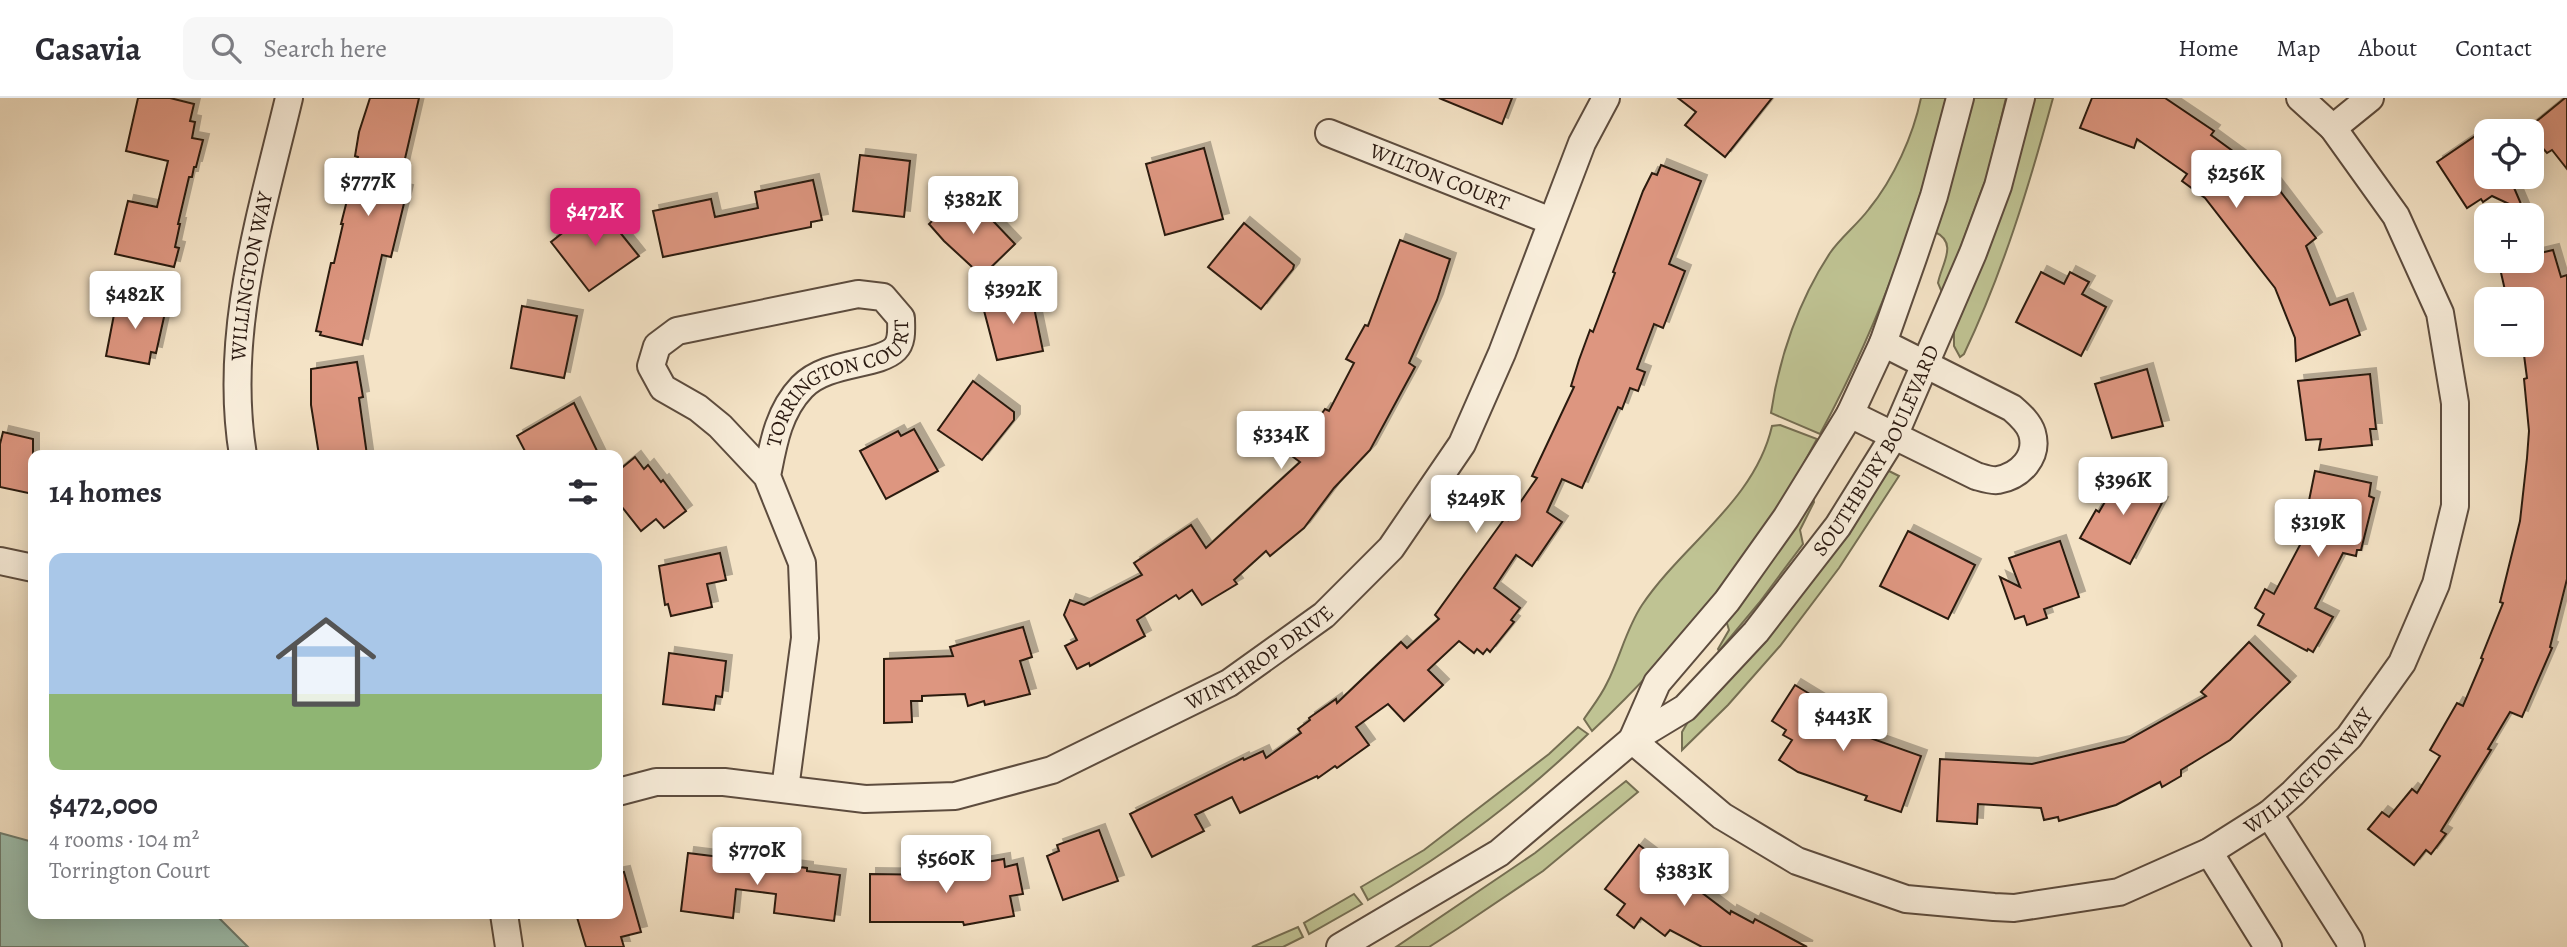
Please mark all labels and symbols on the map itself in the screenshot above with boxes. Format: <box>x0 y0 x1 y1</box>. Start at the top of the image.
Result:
street label: WILTON COURT <box>1365 136 1514 217</box>
pin: $256K <box>2187 150 2285 210</box>
pin: $777K <box>319 158 417 218</box>
pin: $382K <box>924 176 1022 236</box>
street label: WILLINGTON WAY <box>224 188 279 363</box>
pin: $472K <box>546 188 644 248</box>
pin: $392K <box>964 266 1062 326</box>
pin: $482K <box>86 272 184 331</box>
street label: TORRINGTON COURT <box>759 319 916 450</box>
street label: SOUTHBURY BOULEVARD <box>1806 340 1946 562</box>
pin: $334K <box>1232 412 1330 471</box>
pin: $396K <box>2074 458 2172 517</box>
pin: $249K <box>1427 476 1525 535</box>
pin: $319K <box>2269 500 2367 559</box>
street label: WINTHROP DRIVE <box>1179 599 1340 717</box>
pin: $443K <box>1794 694 1892 753</box>
street label: WILLINGTON WAY <box>2238 702 2380 841</box>
pin: $770K <box>708 828 806 887</box>
pin: $560K <box>897 836 995 895</box>
pin: $383K <box>1635 848 1733 908</box>

